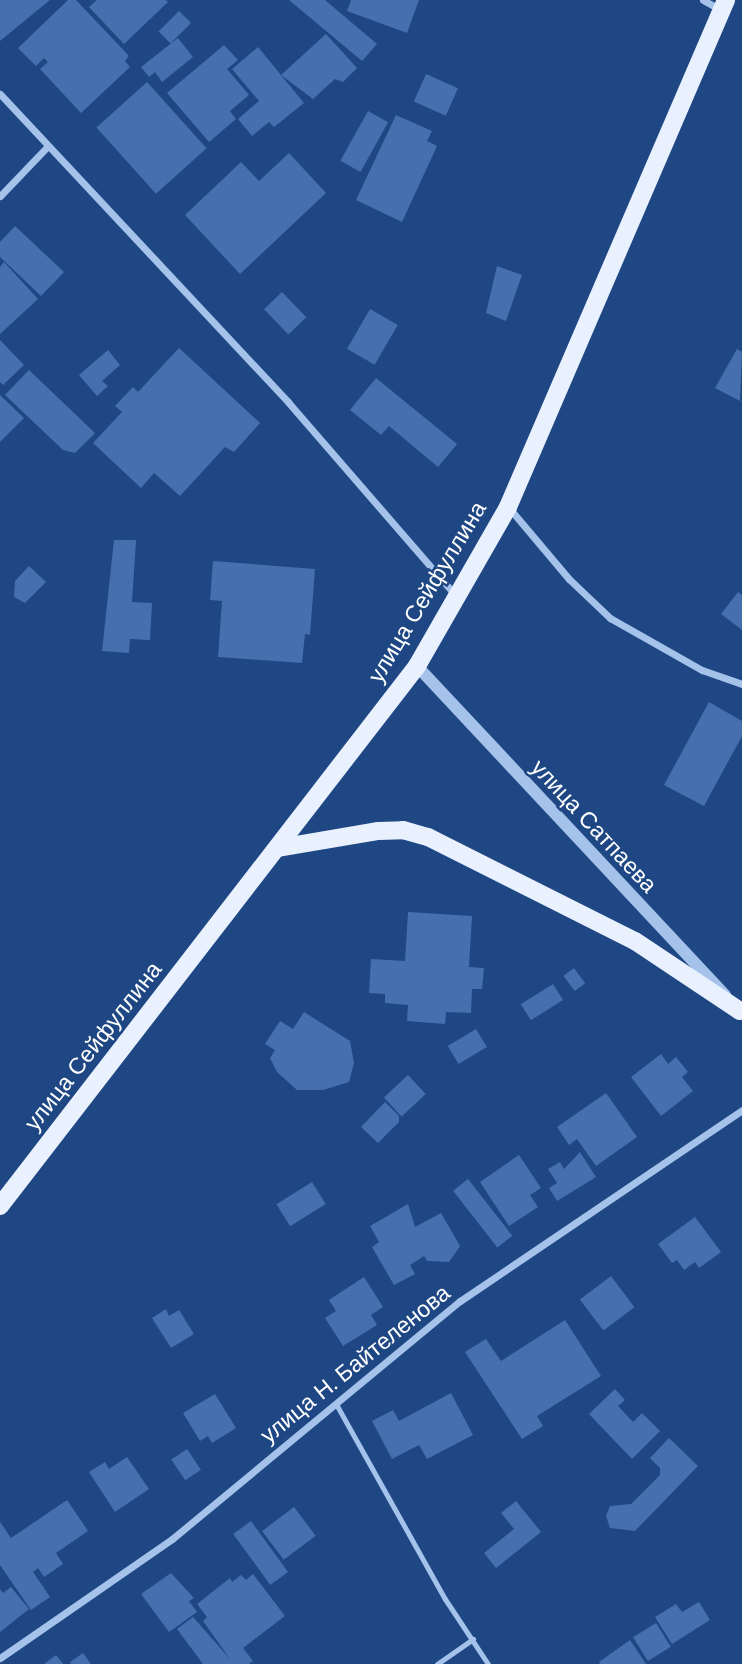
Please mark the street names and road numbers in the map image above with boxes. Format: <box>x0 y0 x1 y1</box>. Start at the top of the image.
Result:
street label: улица Сейфуллина <box>362 496 492 688</box>
street label: улица Сатпаева <box>525 754 663 898</box>
street label: улица Сейфуллина <box>19 956 167 1136</box>
street label: улица Н. Байтеленова <box>255 1279 455 1449</box>

